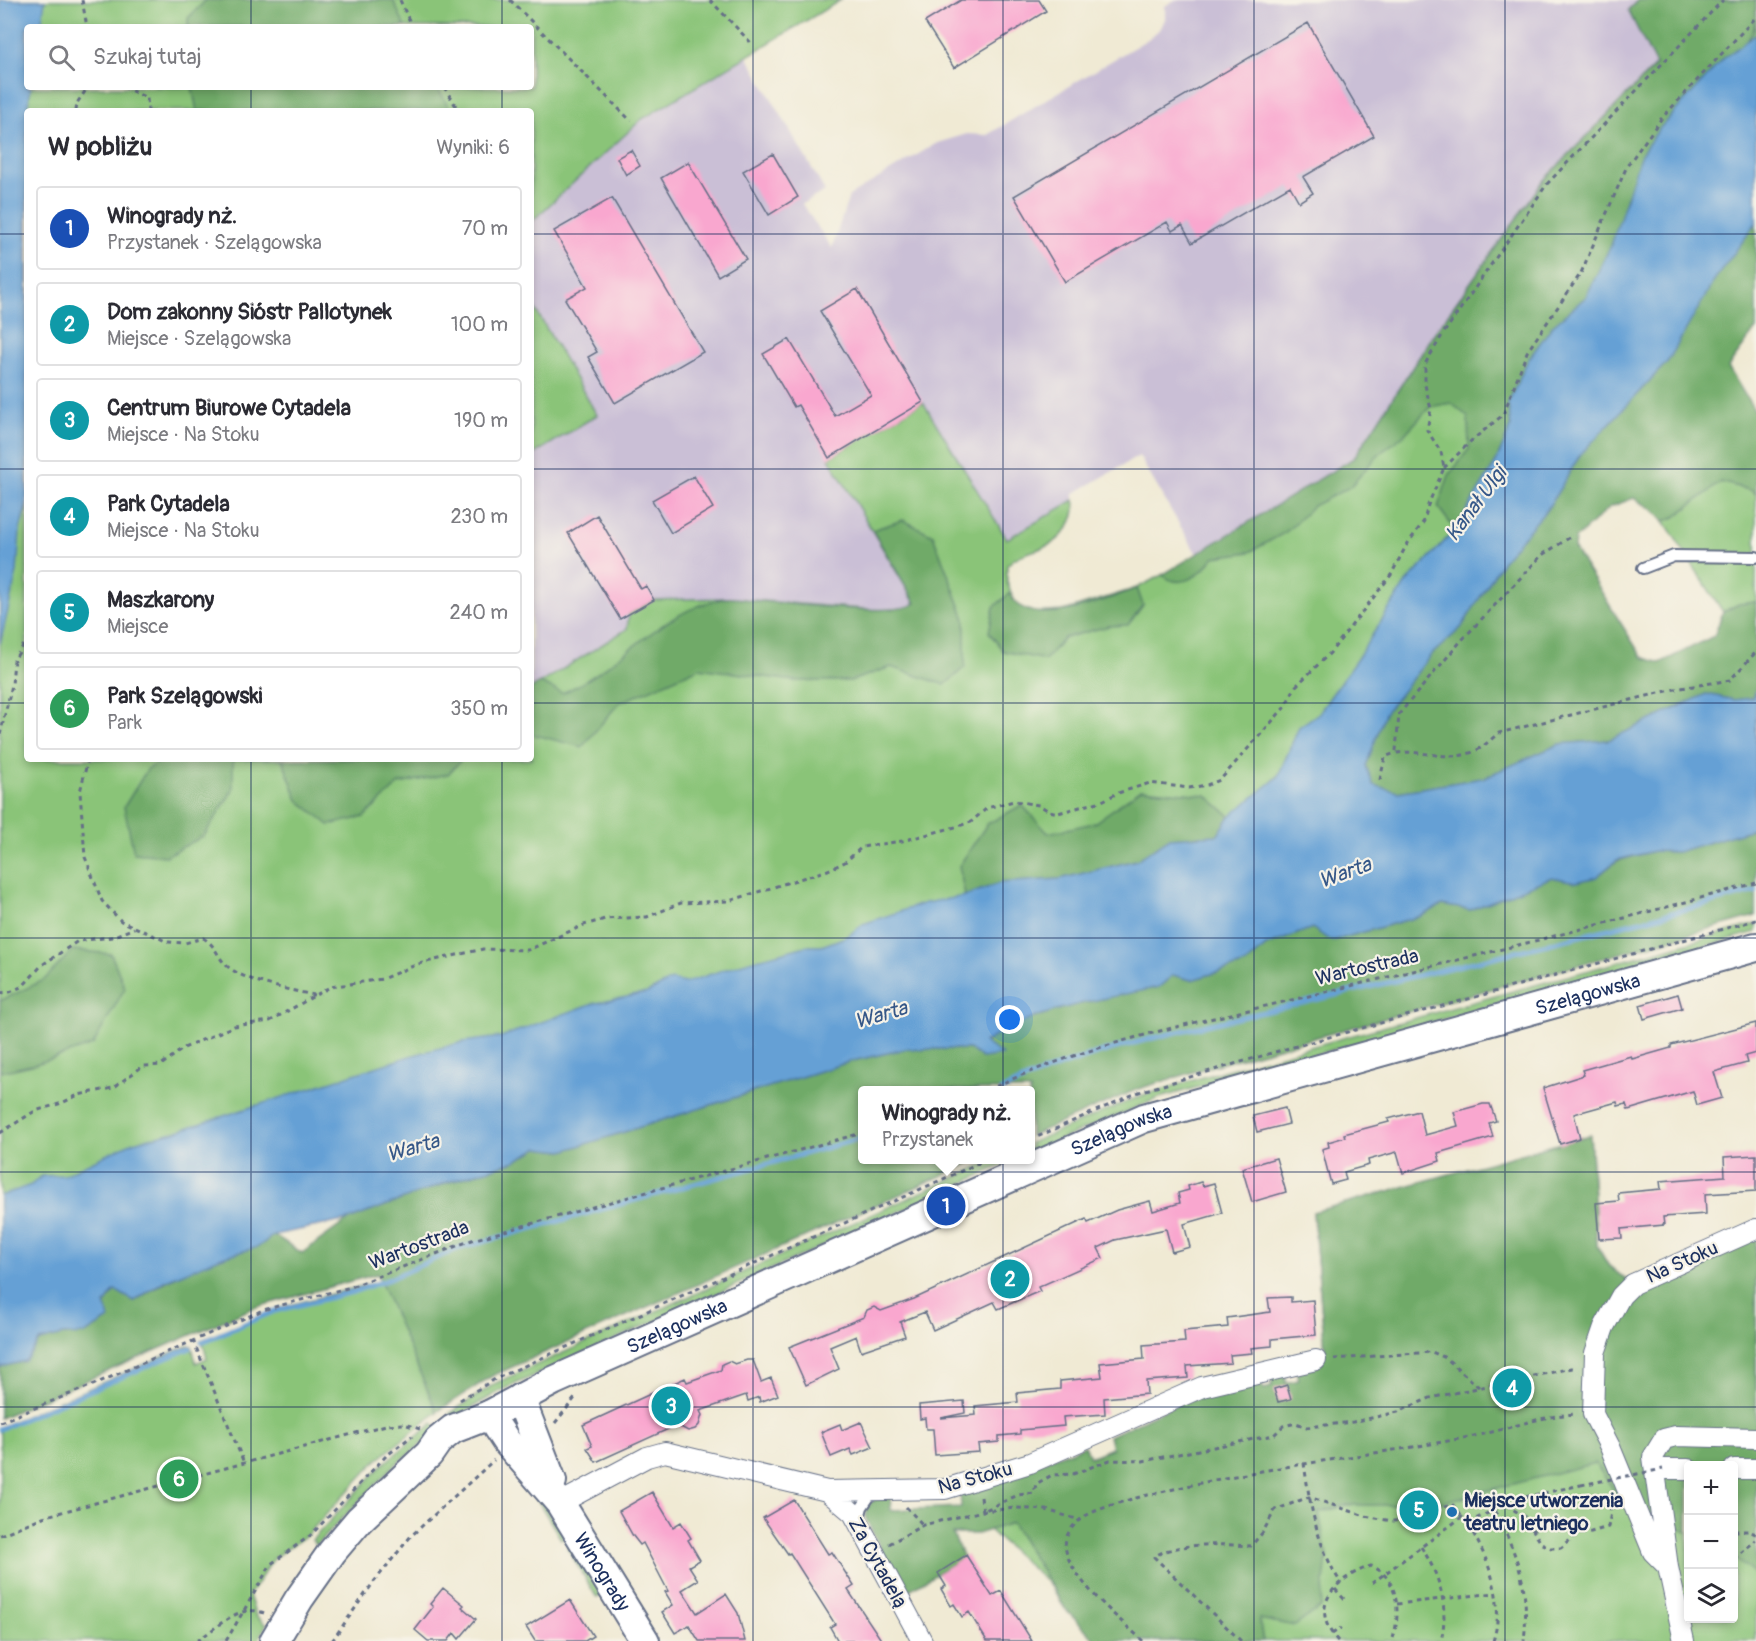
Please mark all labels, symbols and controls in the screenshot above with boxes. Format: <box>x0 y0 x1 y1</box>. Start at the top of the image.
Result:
search box <box>24 24 534 90</box>
icon: search <box>45 41 78 74</box>
text: Szukaj tutaj <box>93 43 202 71</box>
text: W pobliżu <box>48 131 152 163</box>
text: Wyniki: 6 <box>436 135 510 160</box>
text: Winogrady nż. <box>107 202 237 230</box>
text: 1 <box>66 216 73 241</box>
text: 70 m <box>462 216 508 241</box>
text: Przystanek · Szelągowska <box>107 230 322 255</box>
text: Dom zakonny Sióstr Pallotynek <box>107 298 392 326</box>
text: 2 <box>64 312 75 337</box>
text: 100 m <box>451 312 508 337</box>
text: Miejsce · Szelągowska <box>107 326 291 351</box>
text: Centrum Biurowe Cytadela <box>107 394 351 422</box>
text: 3 <box>64 408 75 433</box>
text: 190 m <box>454 408 508 433</box>
text: Miejsce · Na Stoku <box>107 422 260 447</box>
water label: Kanał Ulgi <box>1439 459 1515 547</box>
text: Park Cytadela <box>107 490 230 518</box>
text: 4 <box>64 504 75 529</box>
text: 230 m <box>451 504 508 529</box>
text: Miejsce · Na Stoku <box>107 518 260 543</box>
text: Maszkarony <box>107 586 214 614</box>
text: 5 <box>64 600 75 625</box>
text: 240 m <box>449 600 508 625</box>
text: Miejsce <box>107 614 168 639</box>
text: Park Szelągowski <box>107 682 262 710</box>
text: 6 <box>64 696 75 721</box>
text: 350 m <box>450 696 508 721</box>
text: Park <box>107 710 142 735</box>
water label: Warta <box>1315 851 1376 895</box>
street label: Wartostrada <box>1313 943 1421 991</box>
street label: Szelągowska <box>1532 968 1643 1021</box>
water label: Warta <box>852 994 912 1035</box>
your location <box>995 1005 1024 1034</box>
popup <box>858 1086 1035 1164</box>
street label: Szelągowska <box>1066 1098 1175 1162</box>
text: Winogrady nż. <box>882 1099 1011 1127</box>
water label: Warta <box>384 1127 444 1168</box>
text: Przystanek <box>882 1127 973 1152</box>
pin: 1 <box>926 1184 966 1228</box>
street label: Wartostrada <box>366 1215 472 1275</box>
street label: Na Stoku <box>1642 1235 1722 1289</box>
pin: 2 <box>990 1256 1030 1302</box>
street label: Szelągowska <box>622 1293 731 1359</box>
pin: 4 <box>1492 1366 1532 1410</box>
pin: 3 <box>652 1384 690 1428</box>
pin: 6 <box>160 1456 198 1502</box>
street label: Na Stoku <box>935 1456 1015 1500</box>
map controls <box>1684 1461 1738 1623</box>
button: + <box>1684 1461 1738 1515</box>
pin: 5 <box>1400 1488 1438 1532</box>
place label: Miejsce utworzenia teatru letniego <box>1463 1488 1623 1536</box>
marker: Miejsce utworzenia teatru letniego <box>1445 1505 1459 1519</box>
street label: Za Cytadelą <box>843 1513 913 1613</box>
button: − <box>1684 1515 1738 1569</box>
street label: Winogrady <box>569 1528 636 1616</box>
button: layers <box>1684 1569 1738 1623</box>

